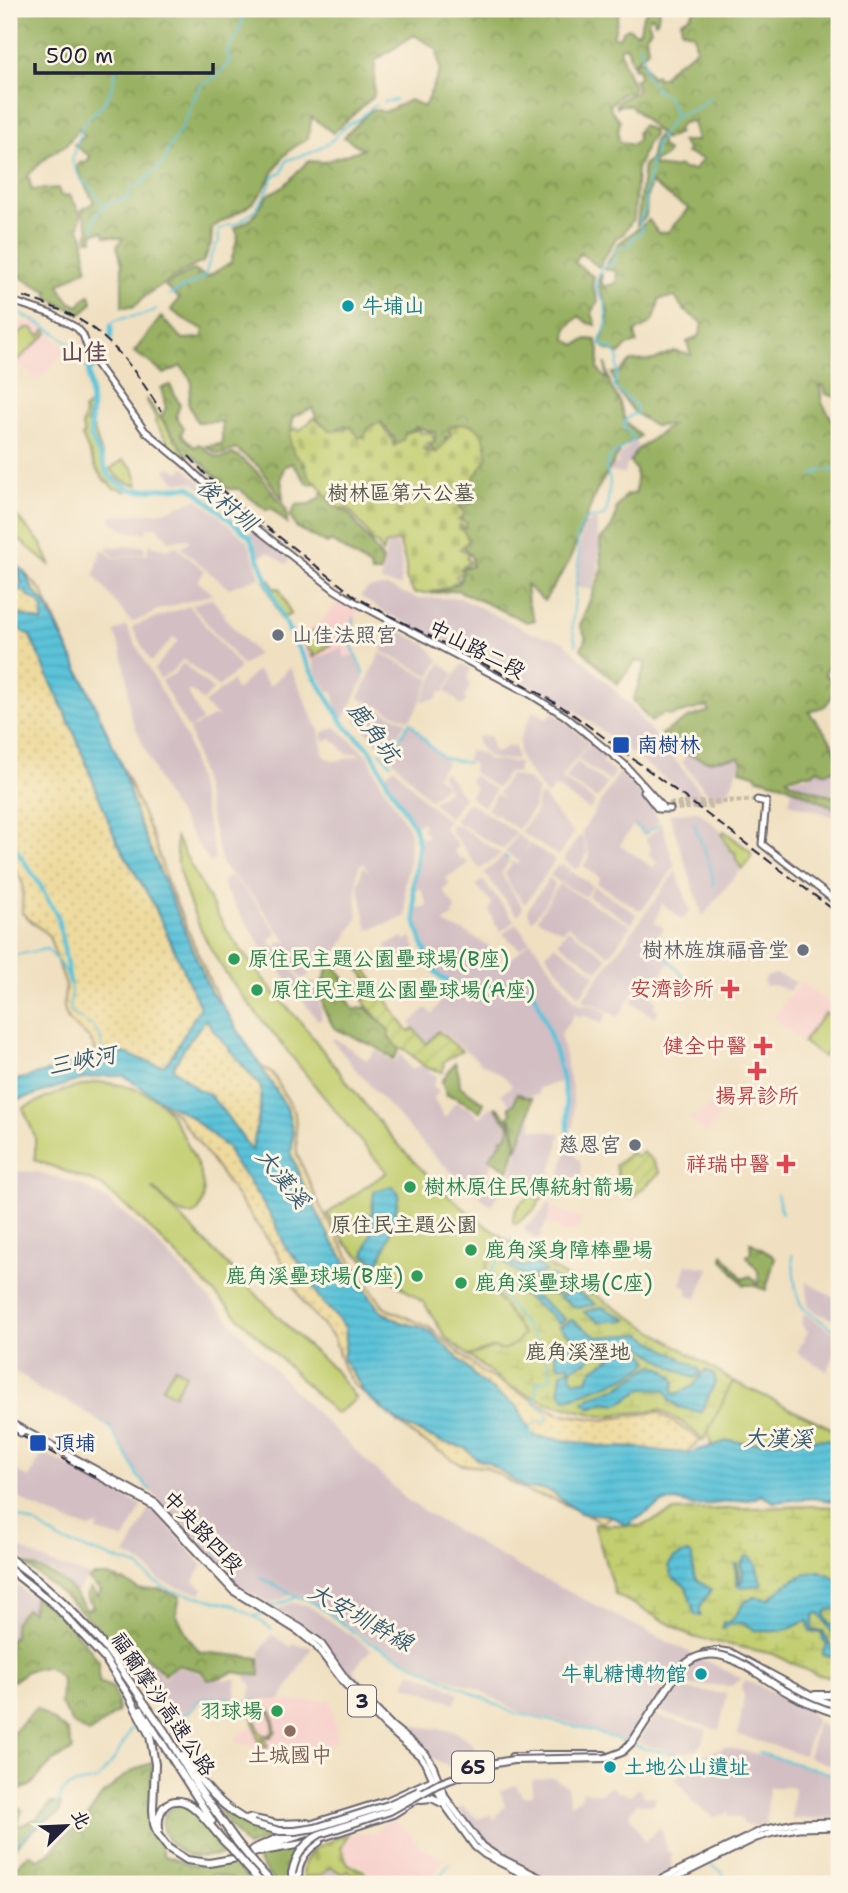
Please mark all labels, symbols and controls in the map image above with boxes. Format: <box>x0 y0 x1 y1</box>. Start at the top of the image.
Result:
scale bar <box>35 32 214 76</box>
text: 500 m <box>46 42 113 70</box>
place label: 牛埔山 <box>362 292 425 320</box>
marker: 牛埔山 <box>340 298 356 314</box>
district label: 山佳 <box>60 336 108 368</box>
water label: 後村圳 <box>191 471 266 539</box>
park label: 樹林區第六公墓 <box>328 479 475 507</box>
street label: 中山路二段 <box>424 613 530 685</box>
place label: 山佳法照宮 <box>292 621 397 649</box>
marker: 山佳法照宮 <box>270 627 286 643</box>
water label: 鹿角坑 <box>341 695 409 771</box>
place label: 南樹林 <box>637 731 700 759</box>
marker: 南樹林 <box>611 735 631 755</box>
place label: 樹林旌旗福音堂 <box>642 936 789 964</box>
marker: 樹林旌旗福音堂 <box>795 942 811 958</box>
place label: 原住民主題公園壘球場(B座) <box>248 945 509 973</box>
marker: 原住民主題公園壘球場(B座) <box>226 951 242 967</box>
place label: 安濟診所 <box>630 975 714 1003</box>
place label: 原住民主題公園壘球場(A座) <box>271 976 535 1004</box>
marker: 安濟診所 <box>720 979 740 999</box>
marker: 原住民主題公園壘球場(A座) <box>249 982 265 998</box>
place label: 健全中醫 <box>663 1032 747 1060</box>
marker: 健全中醫 <box>753 1036 773 1056</box>
water label: 三峽河 <box>45 1038 123 1081</box>
marker: 揚昇診所 <box>747 1061 767 1081</box>
place label: 揚昇診所 <box>715 1082 799 1110</box>
place label: 慈恩宮 <box>558 1131 621 1159</box>
marker: 慈恩宮 <box>627 1137 643 1153</box>
water label: 大漢溪 <box>250 1142 318 1216</box>
place label: 祥瑞中醫 <box>686 1150 770 1178</box>
marker: 祥瑞中醫 <box>776 1154 796 1174</box>
place label: 樹林原住民傳統射箭場 <box>424 1173 634 1201</box>
marker: 樹林原住民傳統射箭場 <box>402 1179 418 1195</box>
park label: 原住民主題公園 <box>331 1211 478 1239</box>
place label: 鹿角溪身障棒壘場 <box>485 1236 653 1264</box>
marker: 鹿角溪身障棒壘場 <box>463 1242 479 1258</box>
place label: 鹿角溪壘球場(B座) <box>226 1262 403 1290</box>
marker: 鹿角溪壘球場(B座) <box>409 1268 425 1284</box>
place label: 鹿角溪壘球場(C座) <box>475 1269 653 1297</box>
marker: 鹿角溪壘球場(C座) <box>453 1275 469 1291</box>
park label: 鹿角溪溼地 <box>526 1338 631 1366</box>
water label: 大漢溪 <box>743 1422 815 1454</box>
place label: 頂埔 <box>54 1429 96 1457</box>
marker: 頂埔 <box>28 1433 48 1453</box>
street label: 中央路四段 <box>156 1485 250 1579</box>
water label: 大安圳幹線 <box>303 1576 419 1658</box>
street label: 福爾摩沙高速公路 <box>104 1627 222 1781</box>
place label: 牛軋糖博物館 <box>561 1660 687 1688</box>
marker: 牛軋糖博物館 <box>693 1666 709 1682</box>
road number: 3 <box>348 1686 376 1716</box>
place label: 羽球場 <box>200 1697 263 1725</box>
marker: 羽球場 <box>269 1703 285 1719</box>
marker: 土城國中 <box>282 1723 298 1739</box>
place label: 土城國中 <box>248 1741 332 1769</box>
road number: 65 <box>452 1751 494 1782</box>
place label: 土地公山遺址 <box>624 1753 750 1781</box>
marker: 土地公山遺址 <box>602 1759 618 1775</box>
north arrow <box>32 1792 102 1862</box>
text: 北 <box>66 1806 96 1833</box>

